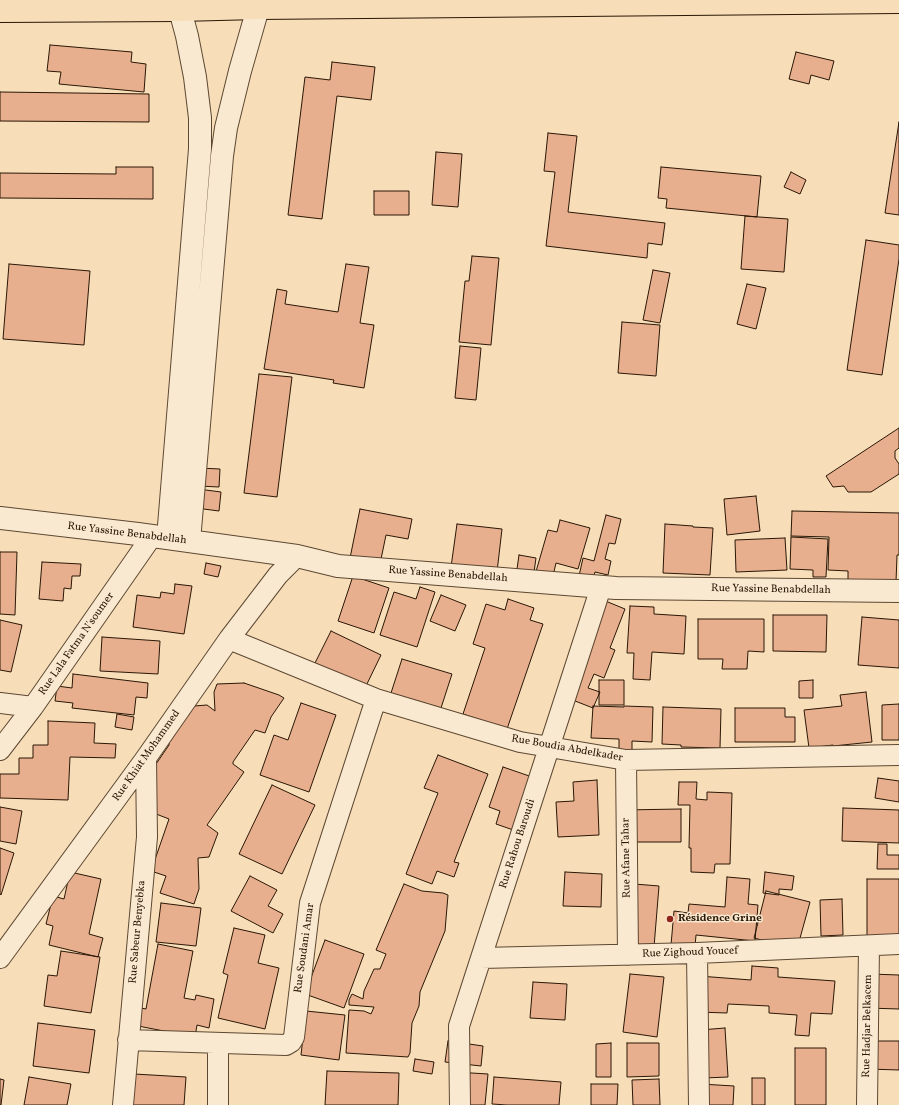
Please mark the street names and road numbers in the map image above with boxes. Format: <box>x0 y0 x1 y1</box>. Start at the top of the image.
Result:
street label: Rue Yassine Benabdellah <box>67 520 187 548</box>
street label: Rue Yassine Benabdellah <box>388 564 508 586</box>
street label: Rue Yassine Benabdellah <box>711 582 831 598</box>
street label: Rue Lala Fatma N'soumer <box>36 590 118 698</box>
street label: Rue Khiat Mohammed <box>110 708 184 804</box>
street label: Rue Boudia Abdelkader <box>510 733 624 765</box>
street label: Rue Rahou Baroudi <box>497 798 539 890</box>
street label: Rue Afane Tahar <box>620 818 634 898</box>
street label: Rue Sabeur Benyebka <box>127 880 149 984</box>
street label: Rue Soudani Amar <box>292 902 318 994</box>
street label: Rue Zighoud Youcef <box>642 945 738 961</box>
street label: Rue Hadjar Belkacem <box>861 974 875 1078</box>

